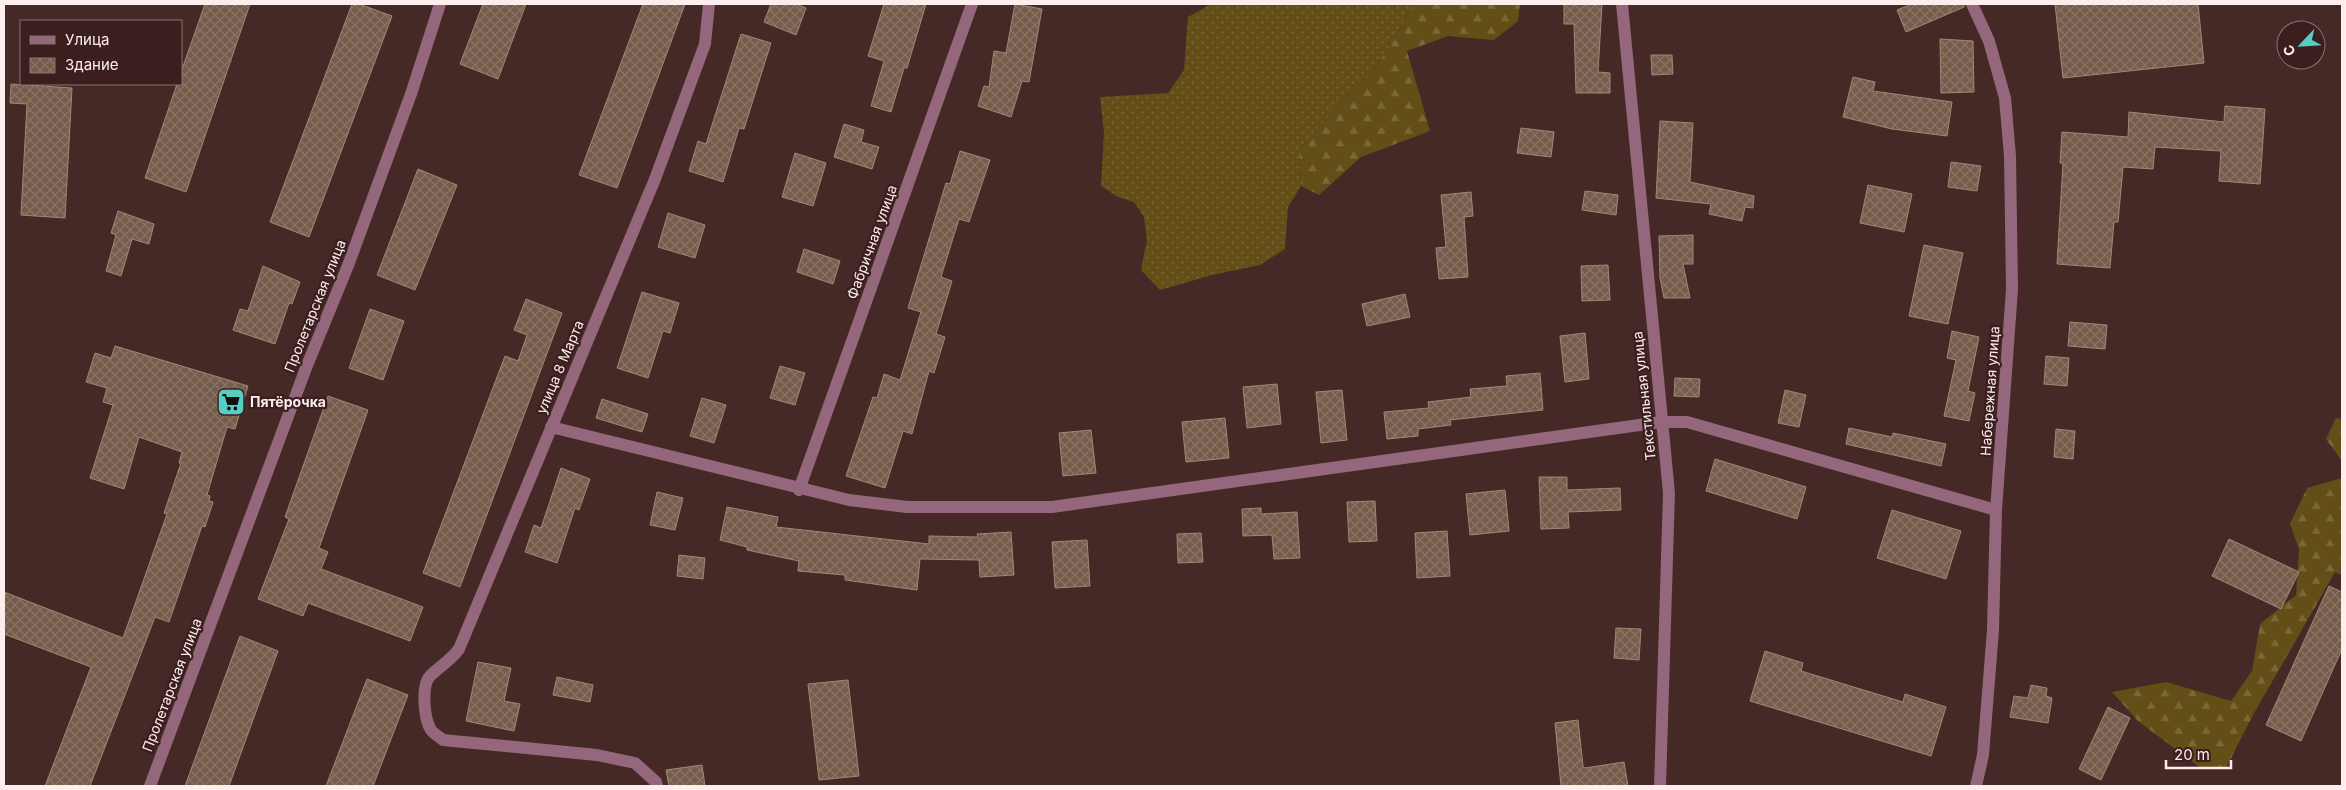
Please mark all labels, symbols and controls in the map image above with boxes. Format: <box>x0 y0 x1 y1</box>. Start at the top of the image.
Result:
legend <box>20 20 182 85</box>
north arrow <box>2276 20 2326 70</box>
text: Улица <box>65 30 109 49</box>
text: С <box>2279 42 2299 59</box>
text: Здание <box>65 55 119 74</box>
street label: Фабричная улица <box>843 182 900 301</box>
street label: Пролетарская улица <box>280 237 349 375</box>
street label: улица 8 Марта <box>532 318 587 416</box>
street label: Набережная улица <box>1976 325 2003 456</box>
street label: Текстильная улица <box>1628 331 1659 462</box>
supermarket icon: Пятёрочка <box>216 387 246 417</box>
place label: Пятёрочка <box>250 393 326 410</box>
street label: Пролетарская улица <box>138 616 205 754</box>
scale bar <box>2166 738 2231 770</box>
text: 20 m <box>2174 745 2210 764</box>

